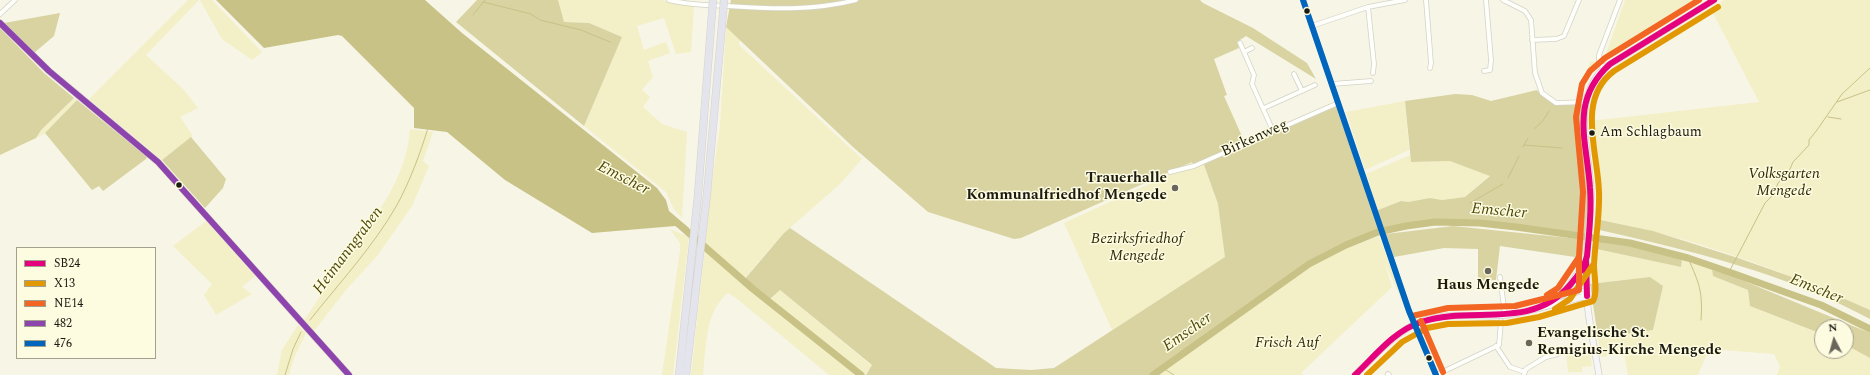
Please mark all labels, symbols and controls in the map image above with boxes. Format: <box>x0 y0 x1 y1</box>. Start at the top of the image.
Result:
unlabelled marker <box>1302 6 1312 16</box>
street label: Birkenweg <box>1219 116 1291 162</box>
place label: Am Schlagbaum <box>1600 125 1702 141</box>
marker: Am Schlagbaum <box>1587 128 1597 138</box>
water label: Emscher <box>594 158 652 200</box>
park label: Volksgarten Mengede <box>1748 166 1820 201</box>
place label: Trauerhalle Kommunalfriedhof Mengede <box>966 170 1167 205</box>
unlabelled marker <box>174 180 184 190</box>
marker: Trauerhalle Kommunalfriedhof Mengede <box>1170 183 1180 193</box>
water label: Emscher <box>1471 200 1527 224</box>
water label: Heimanngraben <box>310 203 388 299</box>
park label: Bezirksfriedhof Mengede <box>1091 231 1183 266</box>
legend <box>16 247 156 359</box>
text: SB24 <box>54 254 80 273</box>
marker: Haus Mengede <box>1483 266 1493 276</box>
water label: Emscher <box>1787 271 1845 309</box>
text: X13 <box>54 274 75 293</box>
place label: Haus Mengede <box>1437 277 1539 295</box>
text: NE14 <box>54 294 83 313</box>
water label: Emscher <box>1160 309 1216 357</box>
text: 482 <box>54 314 72 333</box>
north arrow <box>1814 319 1854 359</box>
text: N <box>1827 319 1838 336</box>
place label: Evangelische St. Remigius-Kirche Mengede <box>1537 325 1722 360</box>
text: 476 <box>54 334 72 353</box>
park label: Frisch Auf <box>1255 335 1319 353</box>
marker: Evangelische St. Remigius-Kirche Mengede <box>1524 338 1534 348</box>
unlabelled marker <box>1424 353 1434 363</box>

